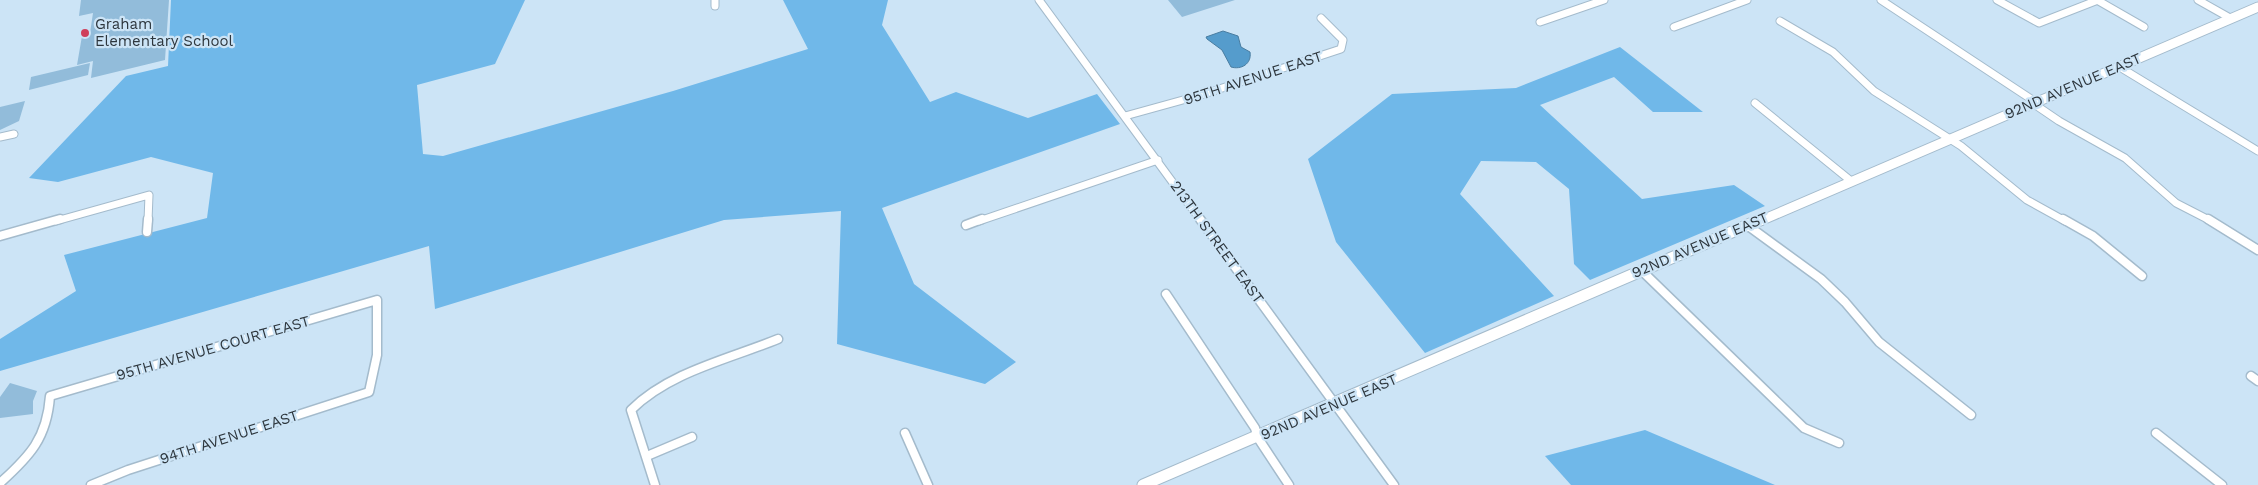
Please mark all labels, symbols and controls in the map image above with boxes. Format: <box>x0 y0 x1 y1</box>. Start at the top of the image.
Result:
place label: Graham Elementary School <box>95 15 234 50</box>
marker: Graham Elementary School <box>79 27 91 39</box>
street label: 95TH AVENUE EAST <box>1181 47 1325 109</box>
street label: 92ND AVENUE EAST <box>2002 49 2144 123</box>
street label: 213TH STREET EAST <box>1166 177 1268 307</box>
street label: 92ND AVENUE EAST <box>1629 208 1771 282</box>
street label: 95TH AVENUE COURT EAST <box>114 312 312 384</box>
street label: 92ND AVENUE EAST <box>1258 370 1400 444</box>
street label: 94TH AVENUE EAST <box>157 406 301 468</box>

